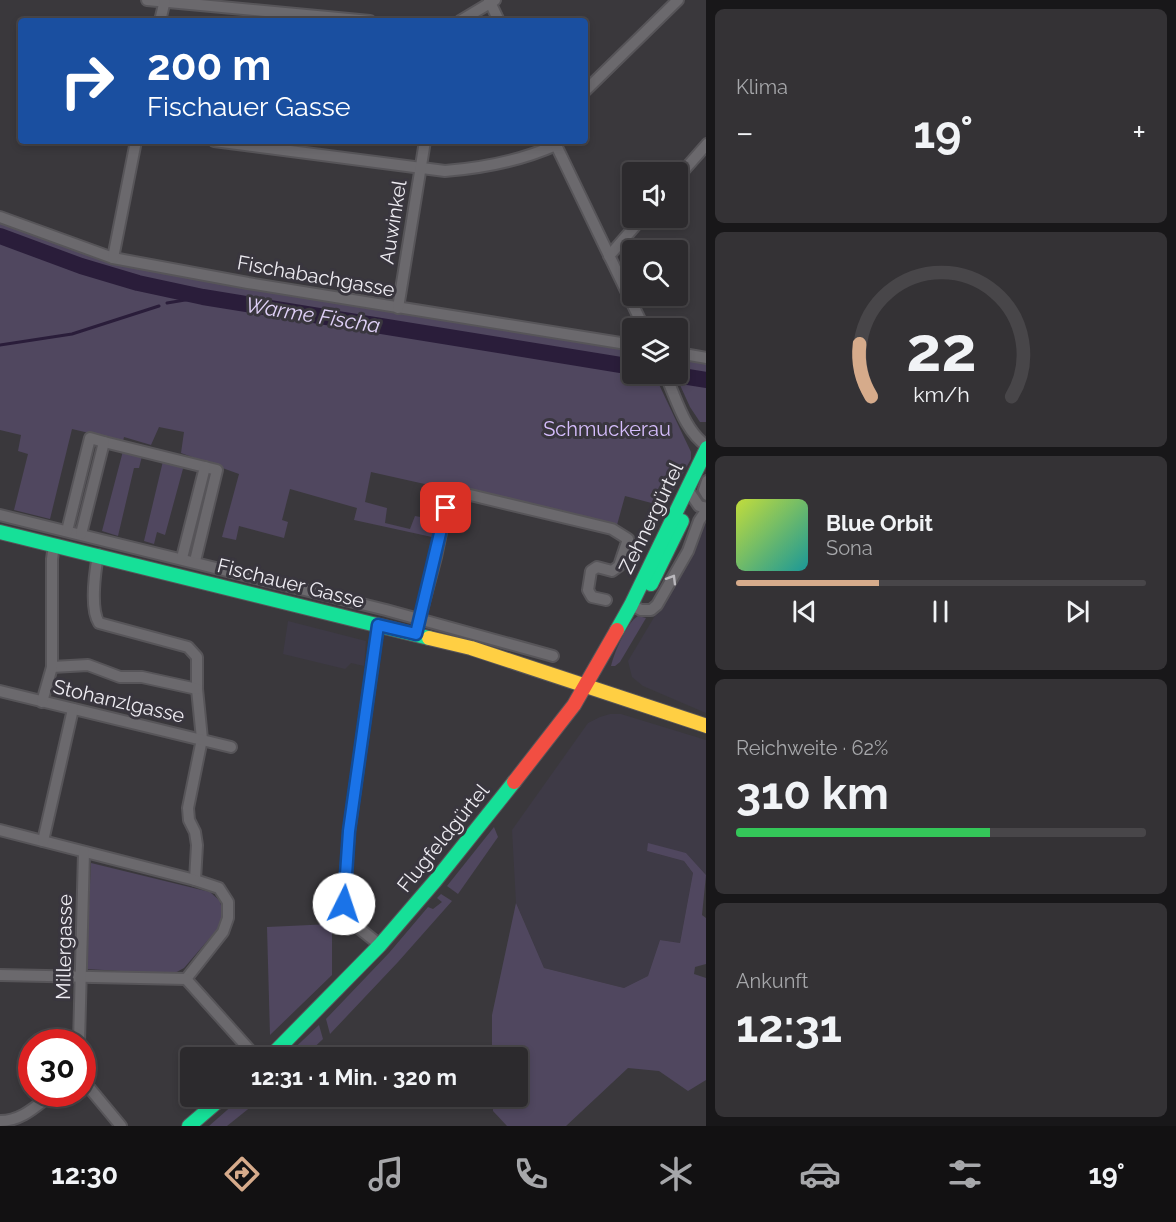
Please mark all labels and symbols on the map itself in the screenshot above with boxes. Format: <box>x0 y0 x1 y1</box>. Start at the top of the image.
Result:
street label: Auwinkel <box>375 178 412 266</box>
street label: Fischabachgasse <box>235 250 397 302</box>
water label: Warme Fischa <box>244 292 382 338</box>
park label: Schmuckerau <box>543 417 671 441</box>
street label: Zehnergürtel <box>614 458 688 578</box>
pin <box>420 482 471 533</box>
street label: Fischauer Gasse <box>215 553 367 613</box>
one-way arrow <box>664 575 676 585</box>
street label: Stohanzlgasse <box>51 674 187 728</box>
street label: Flugfeldgürtel <box>392 779 494 897</box>
position arrow <box>312 872 376 936</box>
street label: Millergasse <box>51 894 77 1000</box>
speed limit sign: 30 <box>18 1029 96 1107</box>

